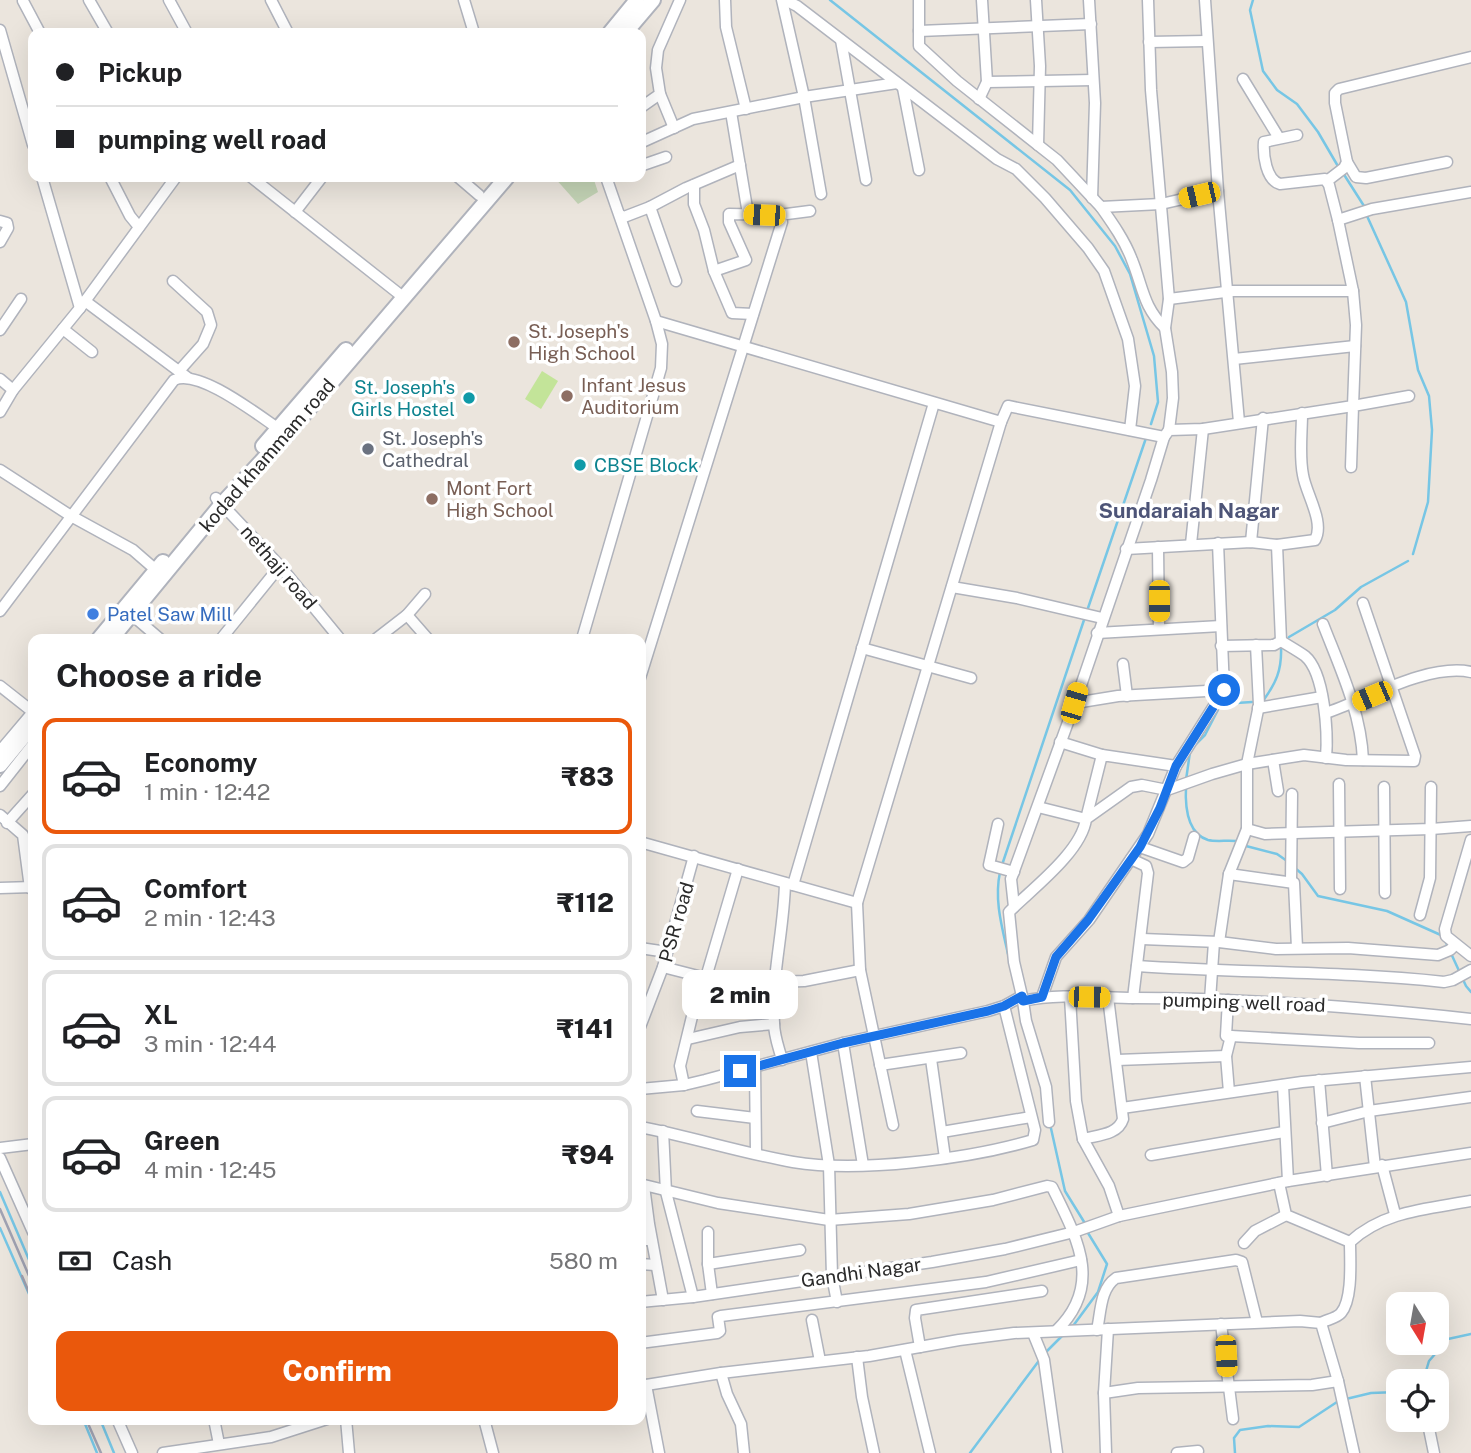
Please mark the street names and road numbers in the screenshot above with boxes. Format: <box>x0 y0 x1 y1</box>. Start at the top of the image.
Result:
street label: kodad khammam road <box>195 374 339 536</box>
street label: nethaji road <box>236 520 322 614</box>
street label: PSR road <box>654 879 698 965</box>
street label: pumping well road <box>1162 988 1326 1016</box>
street label: Gandhi Nagar <box>799 1253 923 1291</box>

